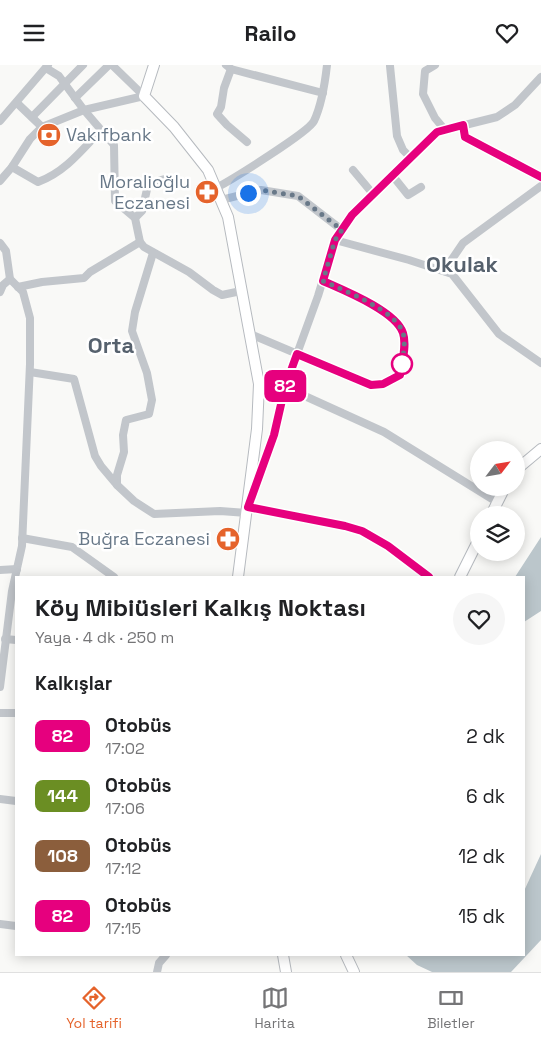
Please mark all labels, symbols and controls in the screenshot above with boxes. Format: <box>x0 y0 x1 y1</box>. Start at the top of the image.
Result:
icon: menu <box>20 19 48 47</box>
text: Railo <box>245 19 296 47</box>
icon: heart <box>493 19 521 47</box>
bank icon: Vakıfbank <box>36 122 62 148</box>
place label: Vakıfbank <box>66 123 152 146</box>
place label: Moralioğlu Eczanesi <box>100 170 190 214</box>
pharmacy icon: Moralioğlu Eczanesi <box>194 179 220 205</box>
your location <box>236 181 261 206</box>
district label: Okulak <box>426 250 498 278</box>
district label: Orta <box>88 331 134 359</box>
unlabelled marker <box>391 353 413 375</box>
line badge: 82 <box>262 370 308 402</box>
text: 82 <box>274 374 296 397</box>
north arrow <box>470 441 525 496</box>
map controls <box>470 441 525 561</box>
button: layers <box>470 506 525 561</box>
pharmacy icon: Buğra Eczanesi <box>215 526 241 552</box>
place label: Buğra Eczanesi <box>78 527 210 550</box>
text: Köy Mibiüsleri Kalkış Noktası <box>35 592 366 623</box>
button: heart <box>453 593 505 645</box>
text: Yaya · 4 dk · 250 m <box>35 627 174 648</box>
text: Kalkışlar <box>35 671 112 696</box>
text: Otobüs <box>105 713 172 738</box>
text: 82 <box>52 724 73 747</box>
text: 2 dk <box>466 724 505 749</box>
text: 17:02 <box>105 738 145 759</box>
text: Otobüs <box>105 773 172 798</box>
text: 144 <box>47 784 78 807</box>
text: 6 dk <box>466 784 505 809</box>
text: 17:06 <box>105 798 145 819</box>
text: Otobüs <box>105 833 172 858</box>
text: 108 <box>47 844 78 867</box>
text: 12 dk <box>458 844 505 869</box>
text: 17:12 <box>105 858 141 879</box>
text: Otobüs <box>105 893 172 918</box>
text: 82 <box>52 904 73 927</box>
text: 15 dk <box>458 904 505 929</box>
text: 17:15 <box>105 918 141 939</box>
tab: Yol tarifi <box>66 984 122 1032</box>
tab: Harita <box>254 984 295 1032</box>
tab: Biletler <box>427 984 475 1032</box>

